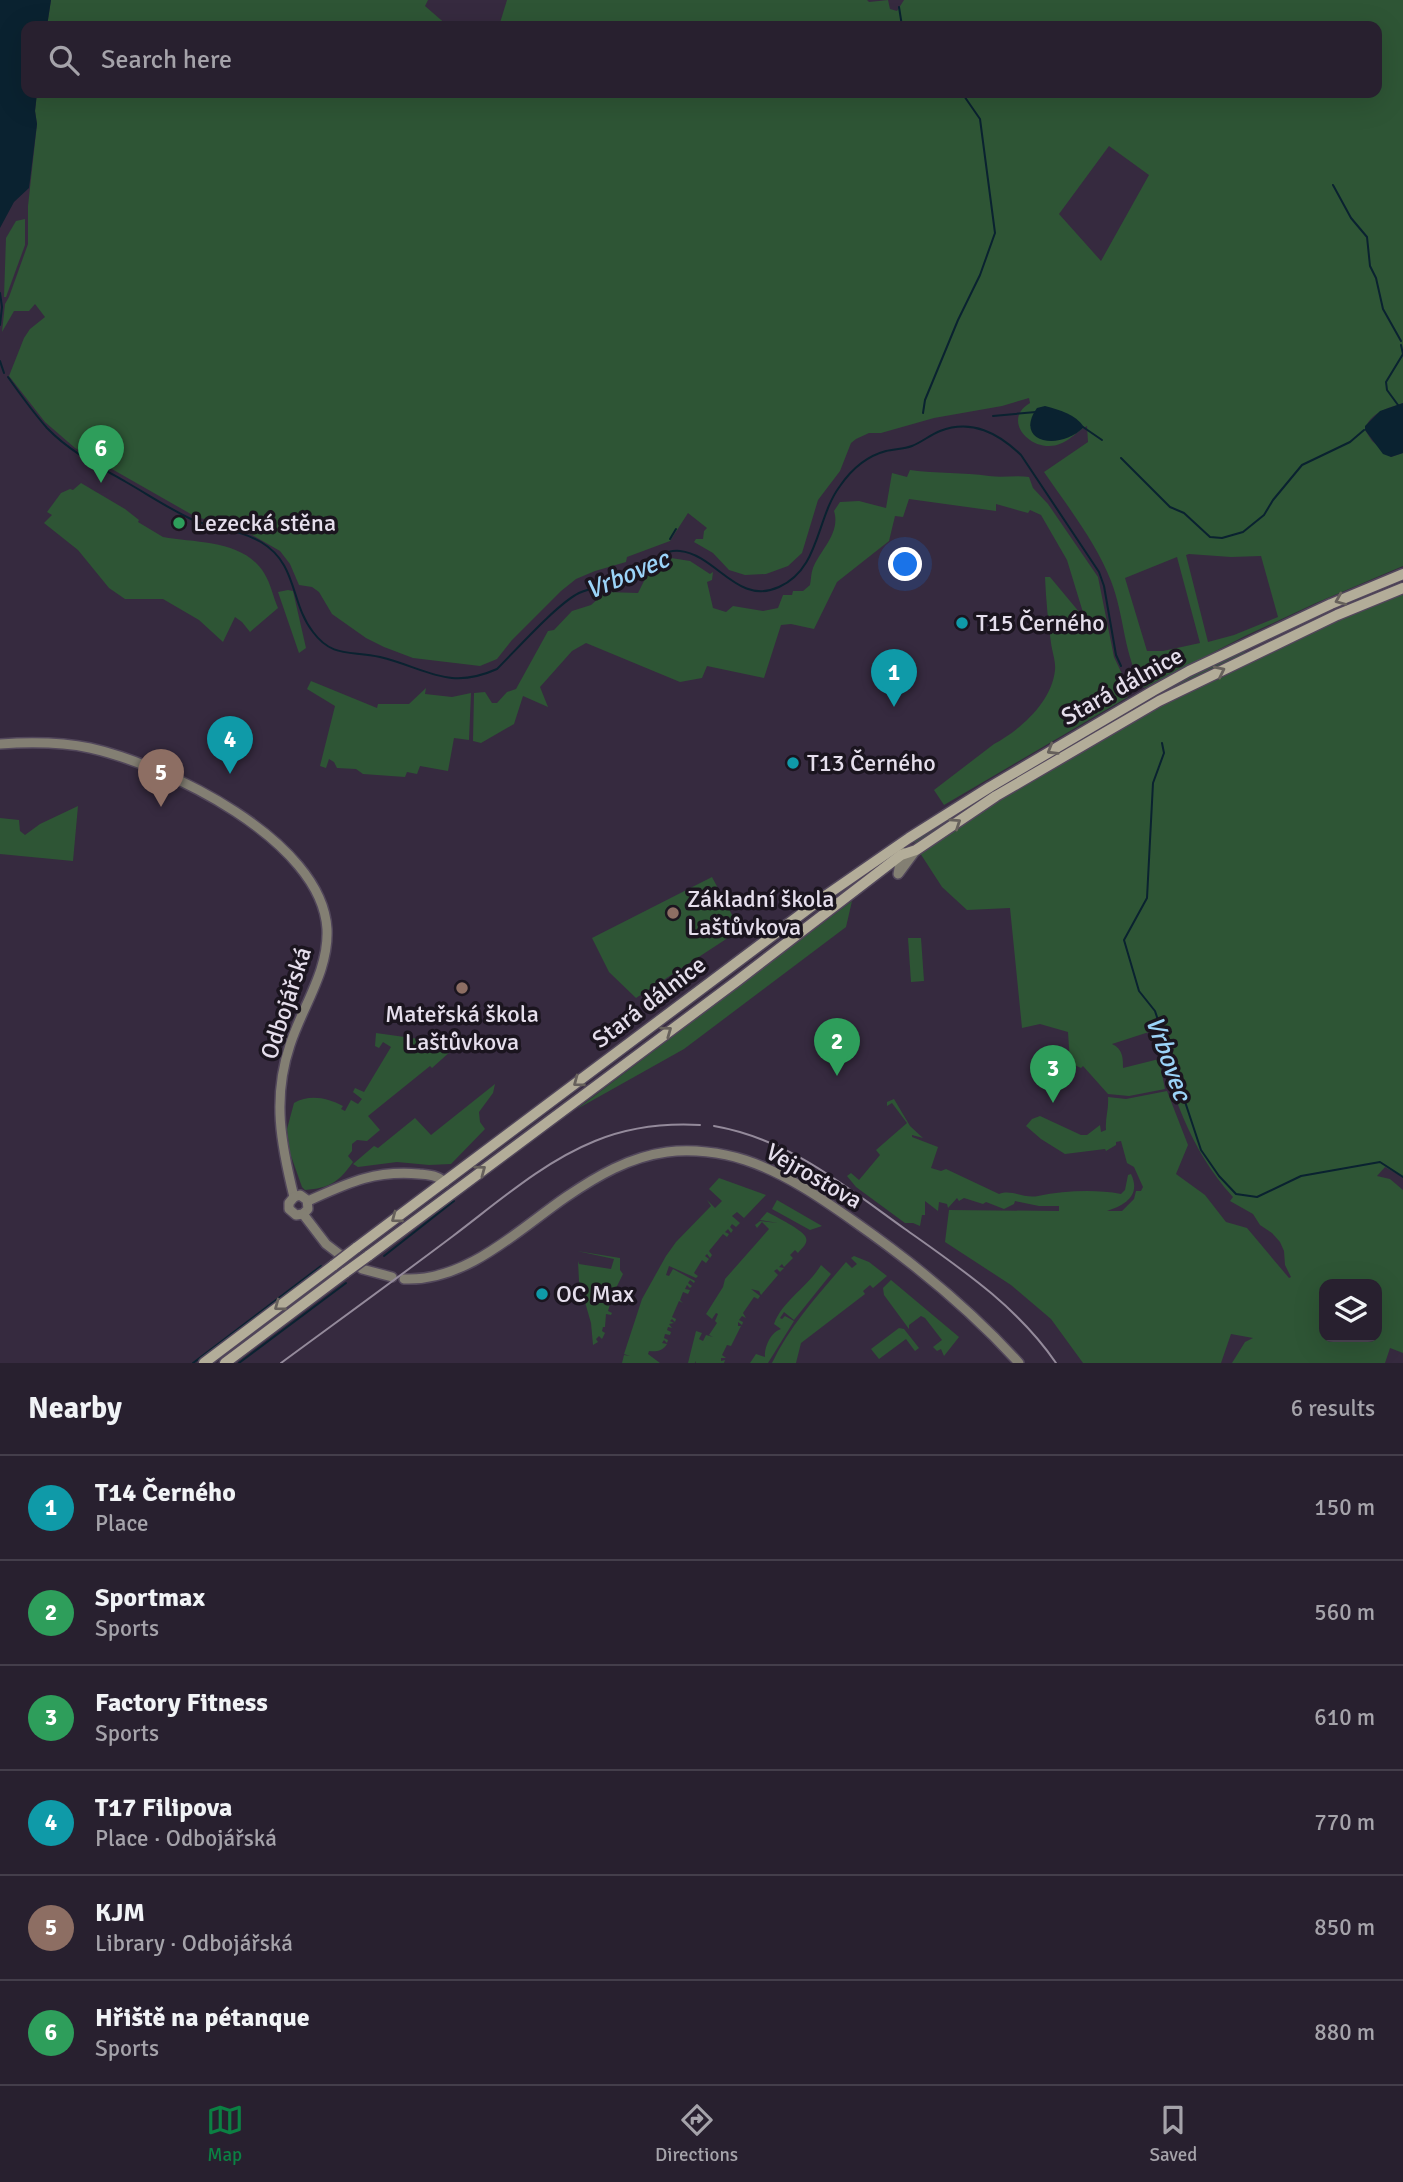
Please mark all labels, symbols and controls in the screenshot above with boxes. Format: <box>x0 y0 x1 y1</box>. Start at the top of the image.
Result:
search box <box>21 21 1382 98</box>
icon: search <box>45 41 83 79</box>
text: Search here <box>101 44 232 76</box>
pin: 6 <box>78 425 124 483</box>
place label: Lezecká stěna <box>193 508 336 538</box>
marker: Lezecká stěna <box>171 515 187 531</box>
water label: Vrbovec <box>581 542 676 607</box>
your location <box>888 547 922 581</box>
one-way arrow <box>1335 592 1347 606</box>
place label: T15 Černého <box>976 608 1105 638</box>
marker: T15 Černého <box>954 615 970 631</box>
street label: Stará dálnice <box>1056 640 1188 732</box>
pin: 1 <box>871 649 917 707</box>
one-way arrow <box>1213 666 1225 680</box>
pin: 4 <box>207 716 253 774</box>
one-way arrow <box>1046 742 1059 755</box>
place label: T13 Černého <box>807 748 936 778</box>
pin: 5 <box>138 749 184 807</box>
marker: T13 Černého <box>785 755 801 771</box>
one-way arrow <box>949 818 962 831</box>
place label: Základní škola Laštůvkova <box>687 884 835 942</box>
marker: Základní škola Laštůvkova <box>665 905 681 921</box>
street label: Odbojářská <box>254 943 318 1063</box>
street label: Stará dálnice <box>586 949 712 1055</box>
marker: Mateřská škola Laštůvkova <box>454 980 470 996</box>
place label: Mateřská škola Laštůvkova <box>385 999 539 1057</box>
water label: Vrbovec <box>1138 1012 1199 1107</box>
pin: 2 <box>814 1018 860 1076</box>
one-way arrow <box>659 1027 672 1039</box>
pin: 3 <box>1030 1045 1076 1103</box>
one-way arrow <box>573 1073 586 1086</box>
street label: Vejrostova <box>761 1136 867 1216</box>
one-way arrow <box>473 1166 486 1179</box>
one-way arrow <box>391 1210 404 1223</box>
place label: OC Max <box>556 1279 634 1309</box>
map controls <box>1319 1279 1382 1342</box>
button: layers <box>1319 1279 1382 1342</box>
marker: OC Max <box>534 1286 550 1302</box>
one-way arrow <box>275 1298 287 1310</box>
text: Nearby <box>28 1390 122 1427</box>
text: 6 results <box>1291 1394 1375 1423</box>
text: T14 Černého <box>95 1477 236 1509</box>
text: 1 <box>45 1493 57 1522</box>
text: 150 m <box>1314 1493 1375 1522</box>
text: Place <box>95 1509 149 1538</box>
text: Sportmax <box>95 1582 205 1614</box>
text: 2 <box>45 1598 57 1627</box>
text: 560 m <box>1314 1598 1375 1627</box>
text: Sports <box>95 1614 159 1643</box>
text: Factory Fitness <box>95 1687 268 1719</box>
text: 3 <box>45 1703 57 1732</box>
text: 610 m <box>1314 1703 1375 1732</box>
text: Sports <box>95 1719 159 1748</box>
text: T17 Filipova <box>95 1792 232 1824</box>
text: 4 <box>45 1808 57 1837</box>
text: 770 m <box>1314 1808 1375 1837</box>
text: Place · Odbojářská <box>95 1824 277 1853</box>
text: KJM <box>95 1897 145 1929</box>
text: 5 <box>45 1913 57 1942</box>
text: 850 m <box>1314 1913 1375 1942</box>
text: Library · Odbojářská <box>95 1929 293 1958</box>
text: Hřiště na pétanque <box>95 2002 310 2034</box>
text: 6 <box>45 2018 57 2047</box>
text: 880 m <box>1314 2018 1375 2047</box>
text: Sports <box>95 2034 159 2063</box>
tab: Map <box>206 2101 244 2167</box>
tab: Directions <box>655 2101 738 2167</box>
tab: Saved <box>1149 2101 1197 2167</box>

